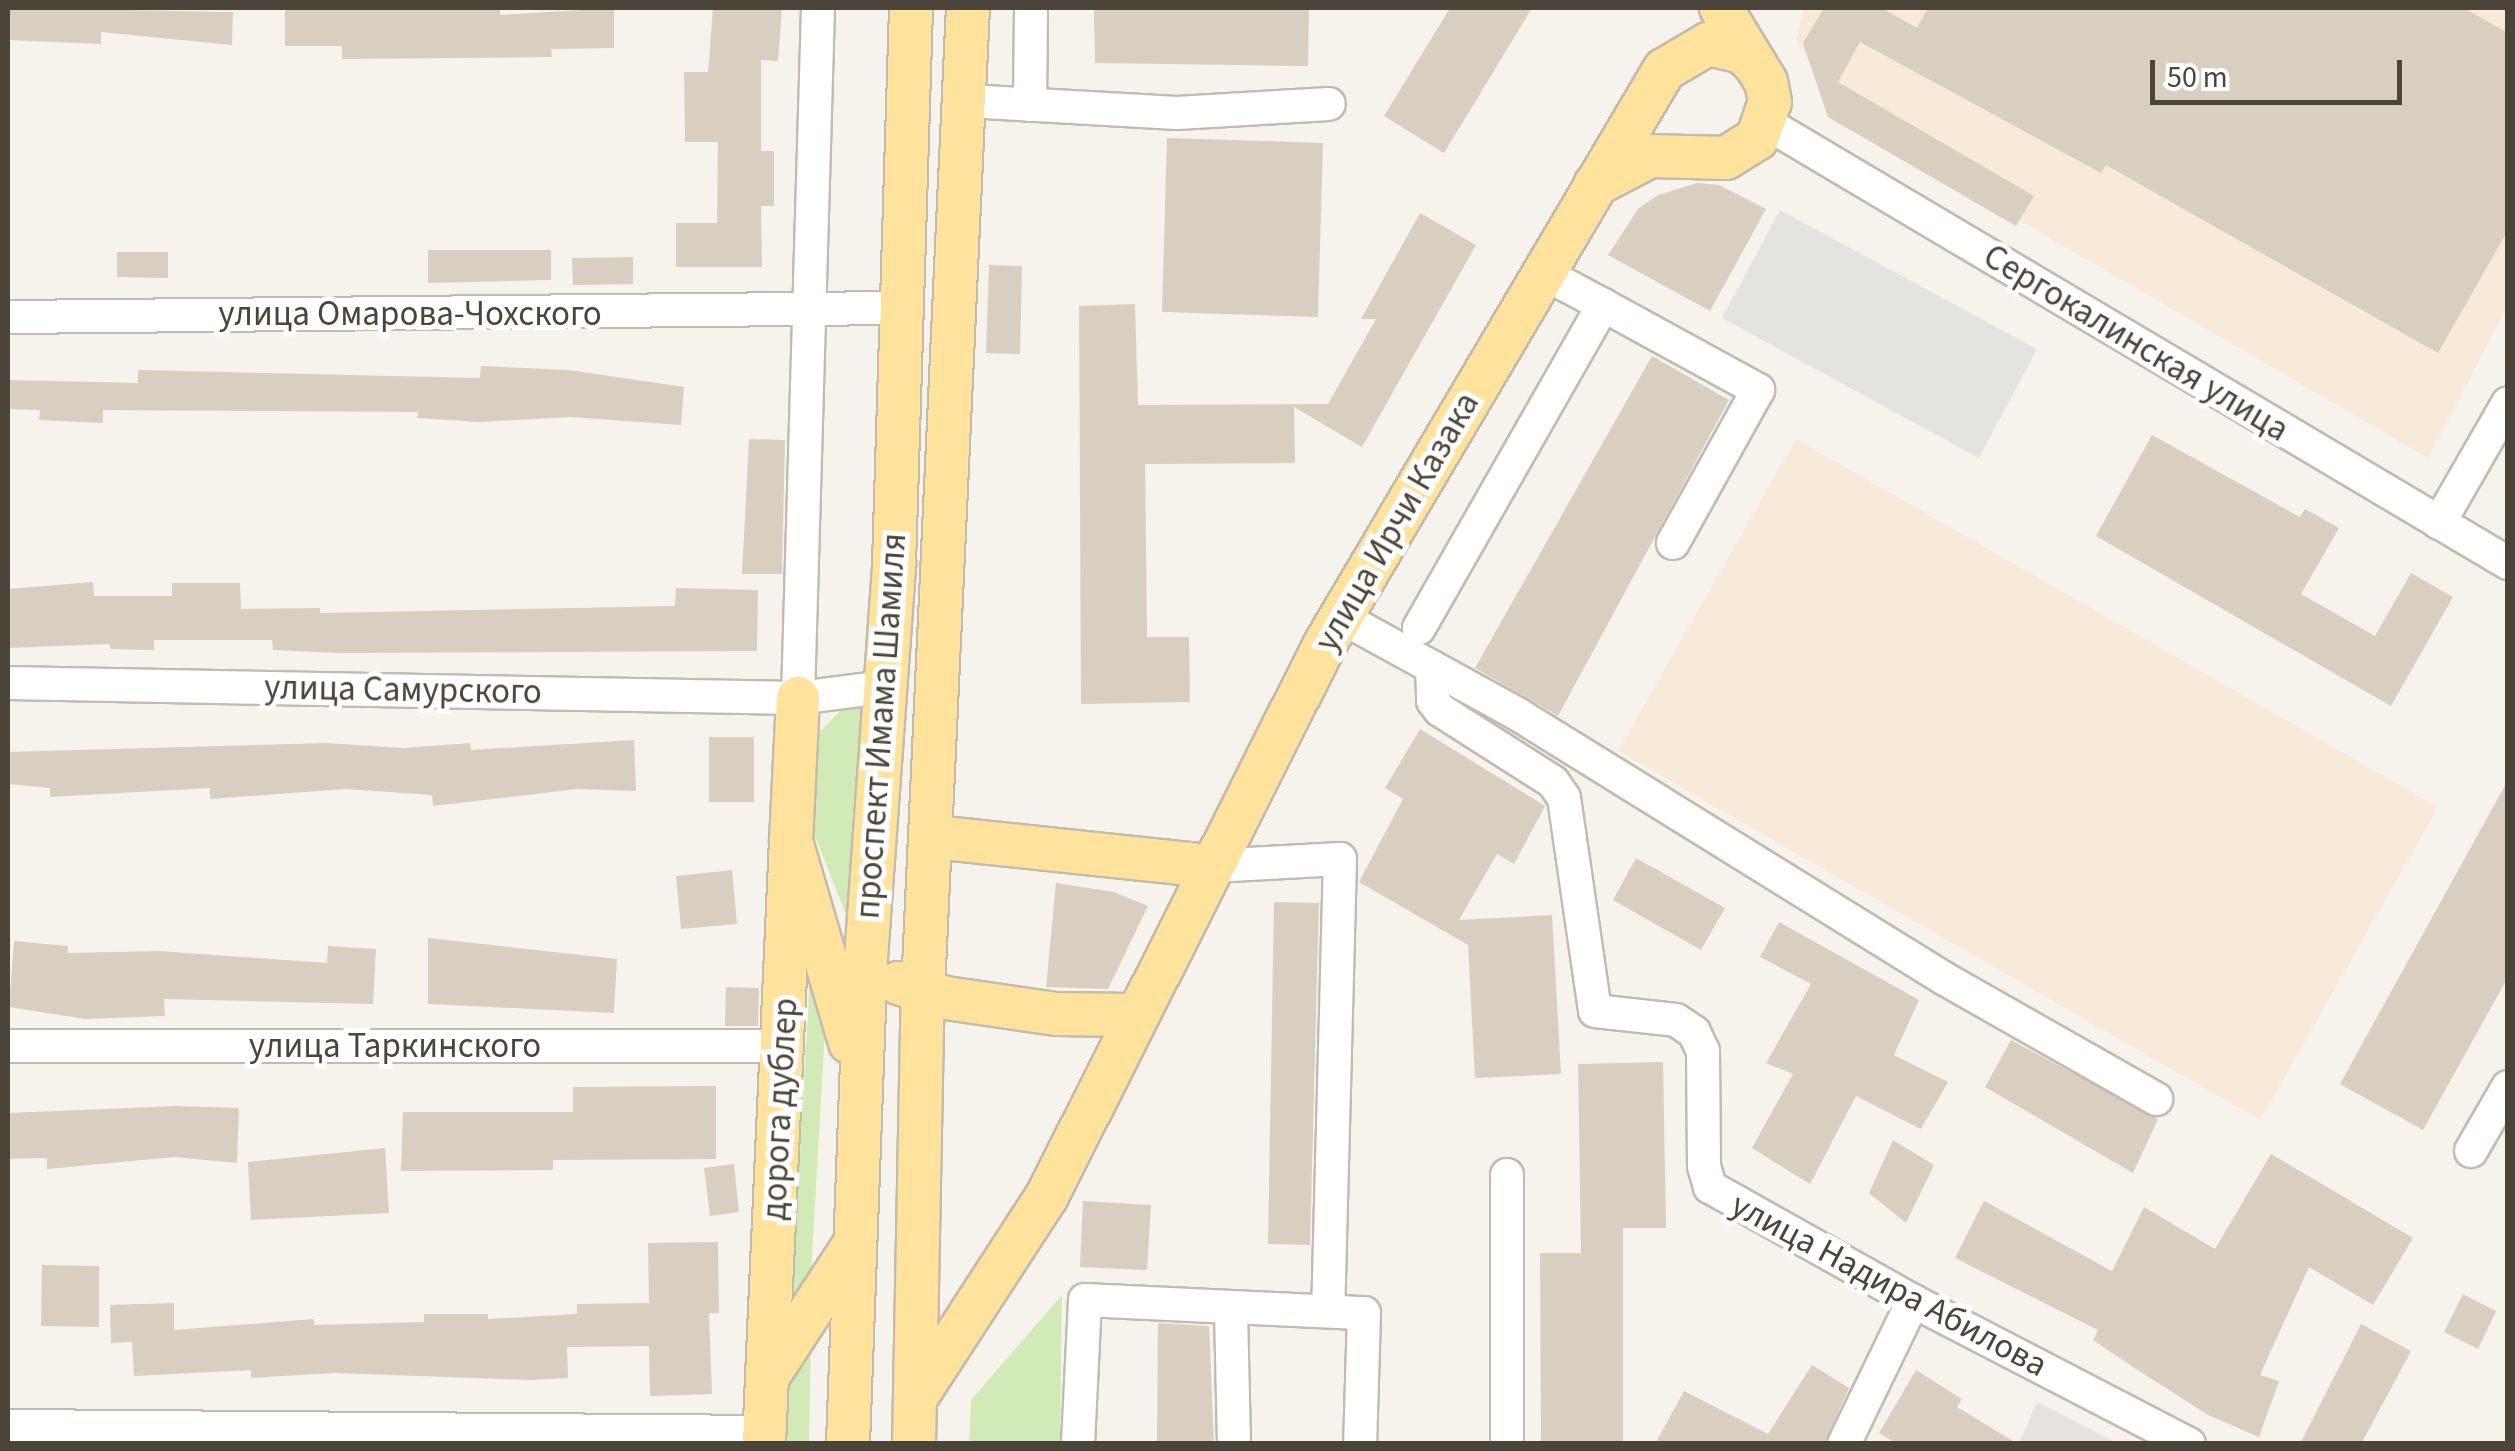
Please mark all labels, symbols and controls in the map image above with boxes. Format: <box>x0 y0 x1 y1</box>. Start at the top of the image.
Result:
scale bar <box>2155 40 2408 102</box>
text: 50 m <box>2167 56 2228 99</box>
street label: Сергокалинская улица <box>1976 235 2296 451</box>
street label: улица Омарова-Чохского <box>218 293 602 335</box>
street label: улица Ирчи Казака <box>1306 385 1488 659</box>
street label: проспект Имама Шамиля <box>847 532 915 920</box>
street label: улица Самурского <box>264 667 542 713</box>
street label: дорога дублер <box>753 997 807 1221</box>
street label: улица Таркинского <box>249 1025 541 1067</box>
street label: улица Надира Абилова <box>1724 1184 2054 1386</box>

